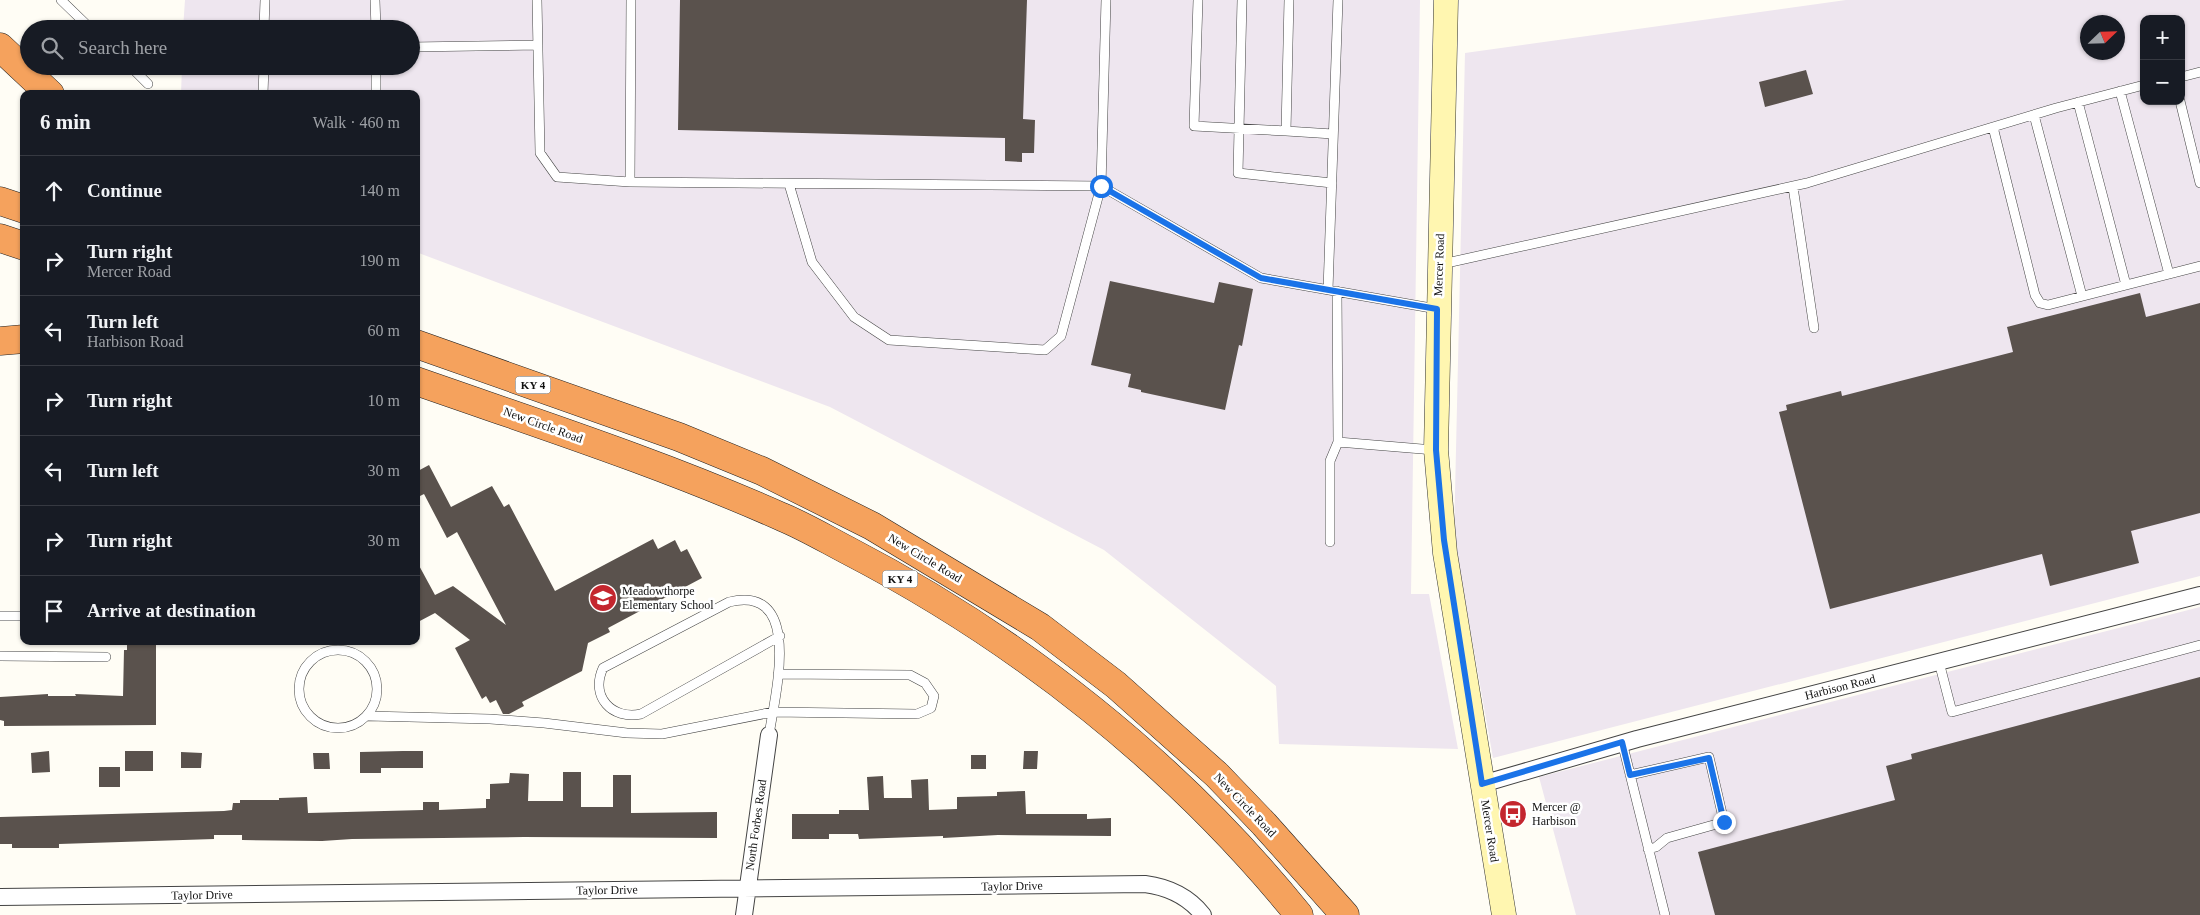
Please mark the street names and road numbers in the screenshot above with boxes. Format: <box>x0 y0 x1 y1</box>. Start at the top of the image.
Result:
street label: Mercer Road <box>1431 233 1447 297</box>
road number: KY 4 <box>516 376 550 394</box>
street label: New Circle Road <box>501 404 585 446</box>
street label: New Circle Road <box>886 531 964 585</box>
road number: KY 4 <box>882 570 918 588</box>
street label: Harbison Road <box>1803 671 1877 703</box>
street label: New Circle Road <box>1211 770 1279 840</box>
street label: North Forbes Road <box>743 778 769 872</box>
street label: Mercer Road <box>1478 799 1502 863</box>
street label: Taylor Drive <box>981 878 1043 894</box>
street label: Taylor Drive <box>576 882 638 898</box>
street label: Taylor Drive <box>171 887 233 903</box>

